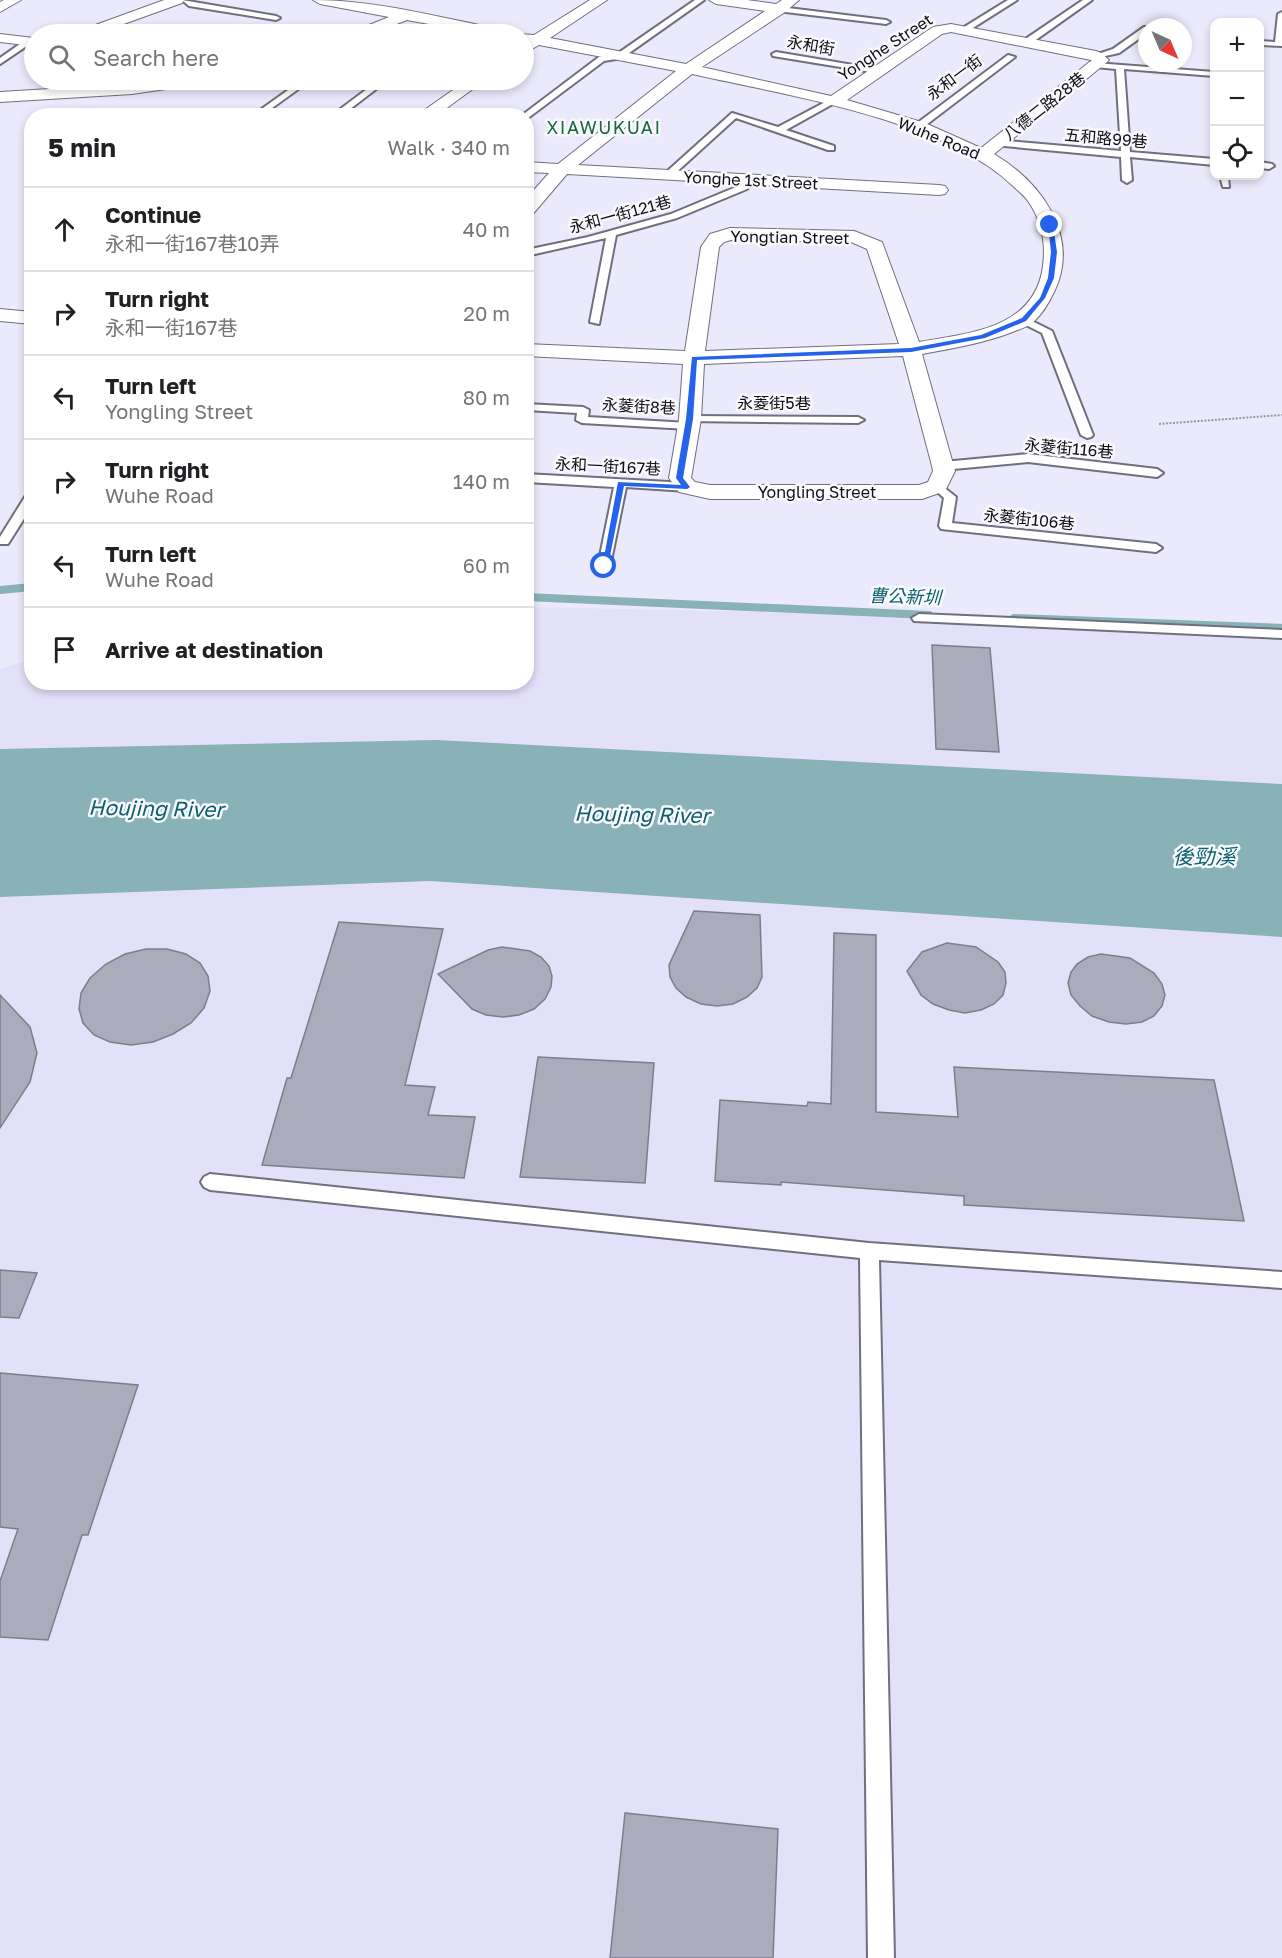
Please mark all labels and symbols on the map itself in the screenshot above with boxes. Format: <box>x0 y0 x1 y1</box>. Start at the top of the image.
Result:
street label: Yonghe Street <box>834 9 936 85</box>
north arrow <box>1138 18 1192 72</box>
street label: 永和街 <box>786 31 836 59</box>
street label: 永和一街 <box>922 50 986 104</box>
street label: 八德二路28巷 <box>999 68 1089 144</box>
street label: Wuhe Road <box>895 112 983 164</box>
district label: XIAWUKUAI <box>546 116 662 138</box>
street label: 五和路99巷 <box>1064 124 1148 152</box>
street label: Yonghe 1st Street <box>683 166 819 194</box>
street label: 永和一街121巷 <box>567 191 673 237</box>
route end <box>1036 211 1062 237</box>
street label: Yongtian Street <box>730 226 850 248</box>
street label: 永菱街5巷 <box>737 393 811 413</box>
street label: 永菱街8巷 <box>602 394 676 418</box>
street label: 永菱街116巷 <box>1024 434 1114 462</box>
street label: 永和一街167巷 <box>555 453 661 479</box>
street label: Yongling Street <box>758 482 876 502</box>
street label: 永菱街106巷 <box>983 504 1075 534</box>
route start <box>590 552 616 578</box>
water label: 曹公新圳 <box>869 584 944 608</box>
water label: Houjing River <box>88 794 227 822</box>
water label: Houjing River <box>574 800 713 828</box>
water label: 後勁溪 <box>1173 843 1238 869</box>

